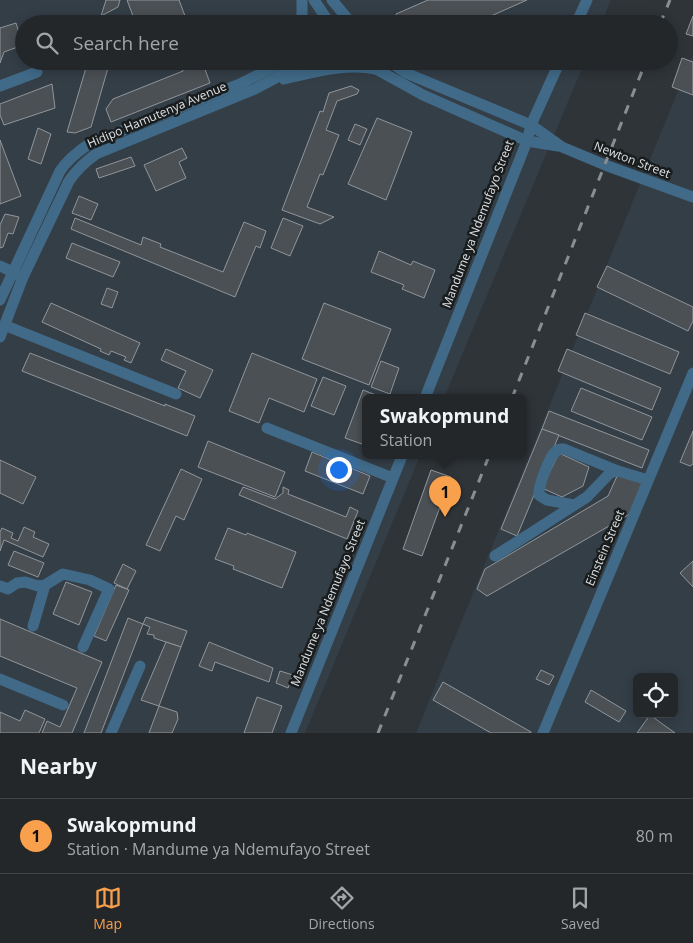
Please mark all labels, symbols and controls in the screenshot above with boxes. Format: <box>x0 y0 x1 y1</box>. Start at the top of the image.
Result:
search box <box>15 15 678 70</box>
icon: search <box>33 29 61 57</box>
text: Search here <box>73 30 179 56</box>
street label: Hidipo Hamutenya Avenue <box>85 77 229 152</box>
street label: Mandume ya Ndemufayo Street <box>438 137 517 310</box>
street label: Newton Street <box>592 137 673 182</box>
popup <box>362 394 527 459</box>
text: Swakopmund <box>380 403 509 429</box>
text: Station <box>380 429 432 451</box>
your location <box>326 457 352 483</box>
pin: 1 <box>429 476 461 517</box>
street label: Einstein Street <box>581 507 628 588</box>
street label: Mandume ya Ndemufayo Street <box>286 517 369 689</box>
map controls <box>633 673 678 718</box>
button: locate <box>633 673 678 718</box>
text: Nearby <box>20 752 97 780</box>
text: Swakopmund <box>67 812 196 838</box>
text: 1 <box>31 825 41 847</box>
text: 80 m <box>636 825 673 847</box>
text: Station · Mandume ya Ndemufayo Street <box>67 838 370 860</box>
tab: Map <box>93 884 122 933</box>
tab: Directions <box>308 884 375 933</box>
tab: Saved <box>561 884 600 933</box>

